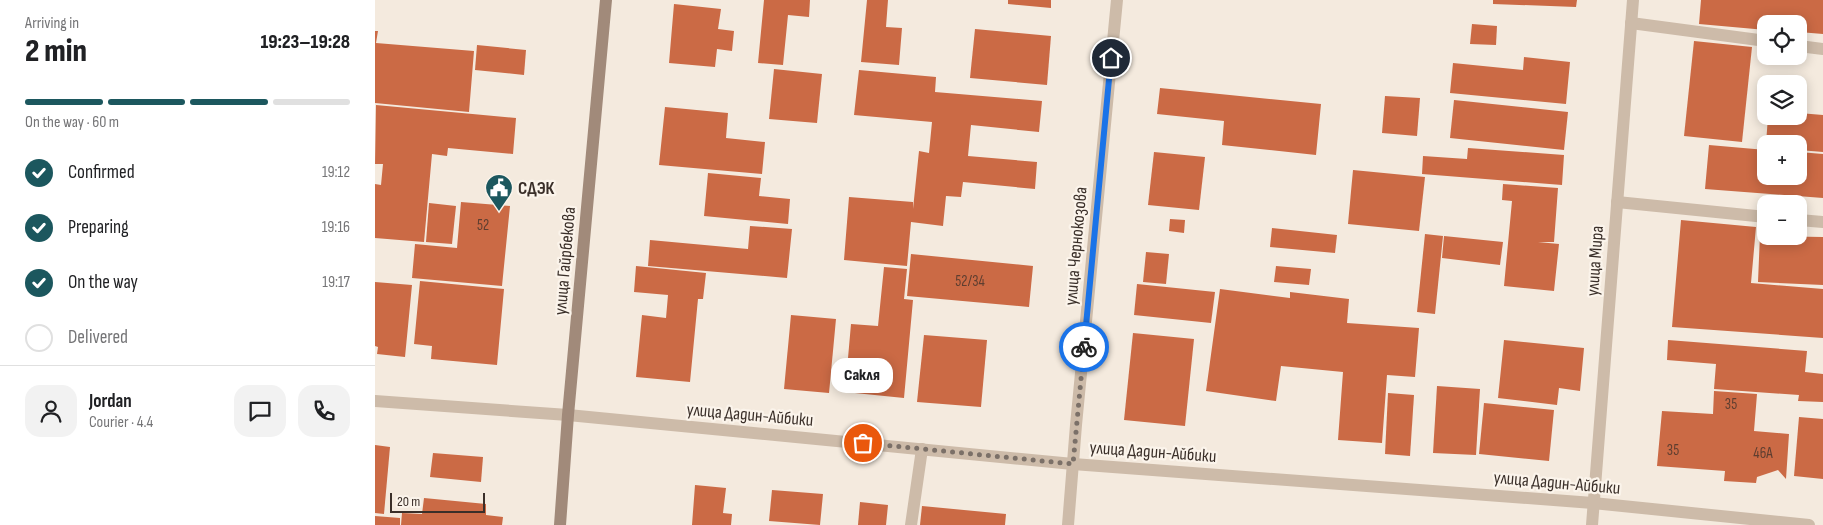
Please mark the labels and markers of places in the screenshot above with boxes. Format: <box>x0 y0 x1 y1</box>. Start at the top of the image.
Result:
pin <box>1090 37 1132 79</box>
public building icon: СДЭК <box>484 173 514 212</box>
place label: СДЭК <box>518 178 555 199</box>
callout: Сакля <box>832 358 894 393</box>
pin <box>842 422 884 464</box>

